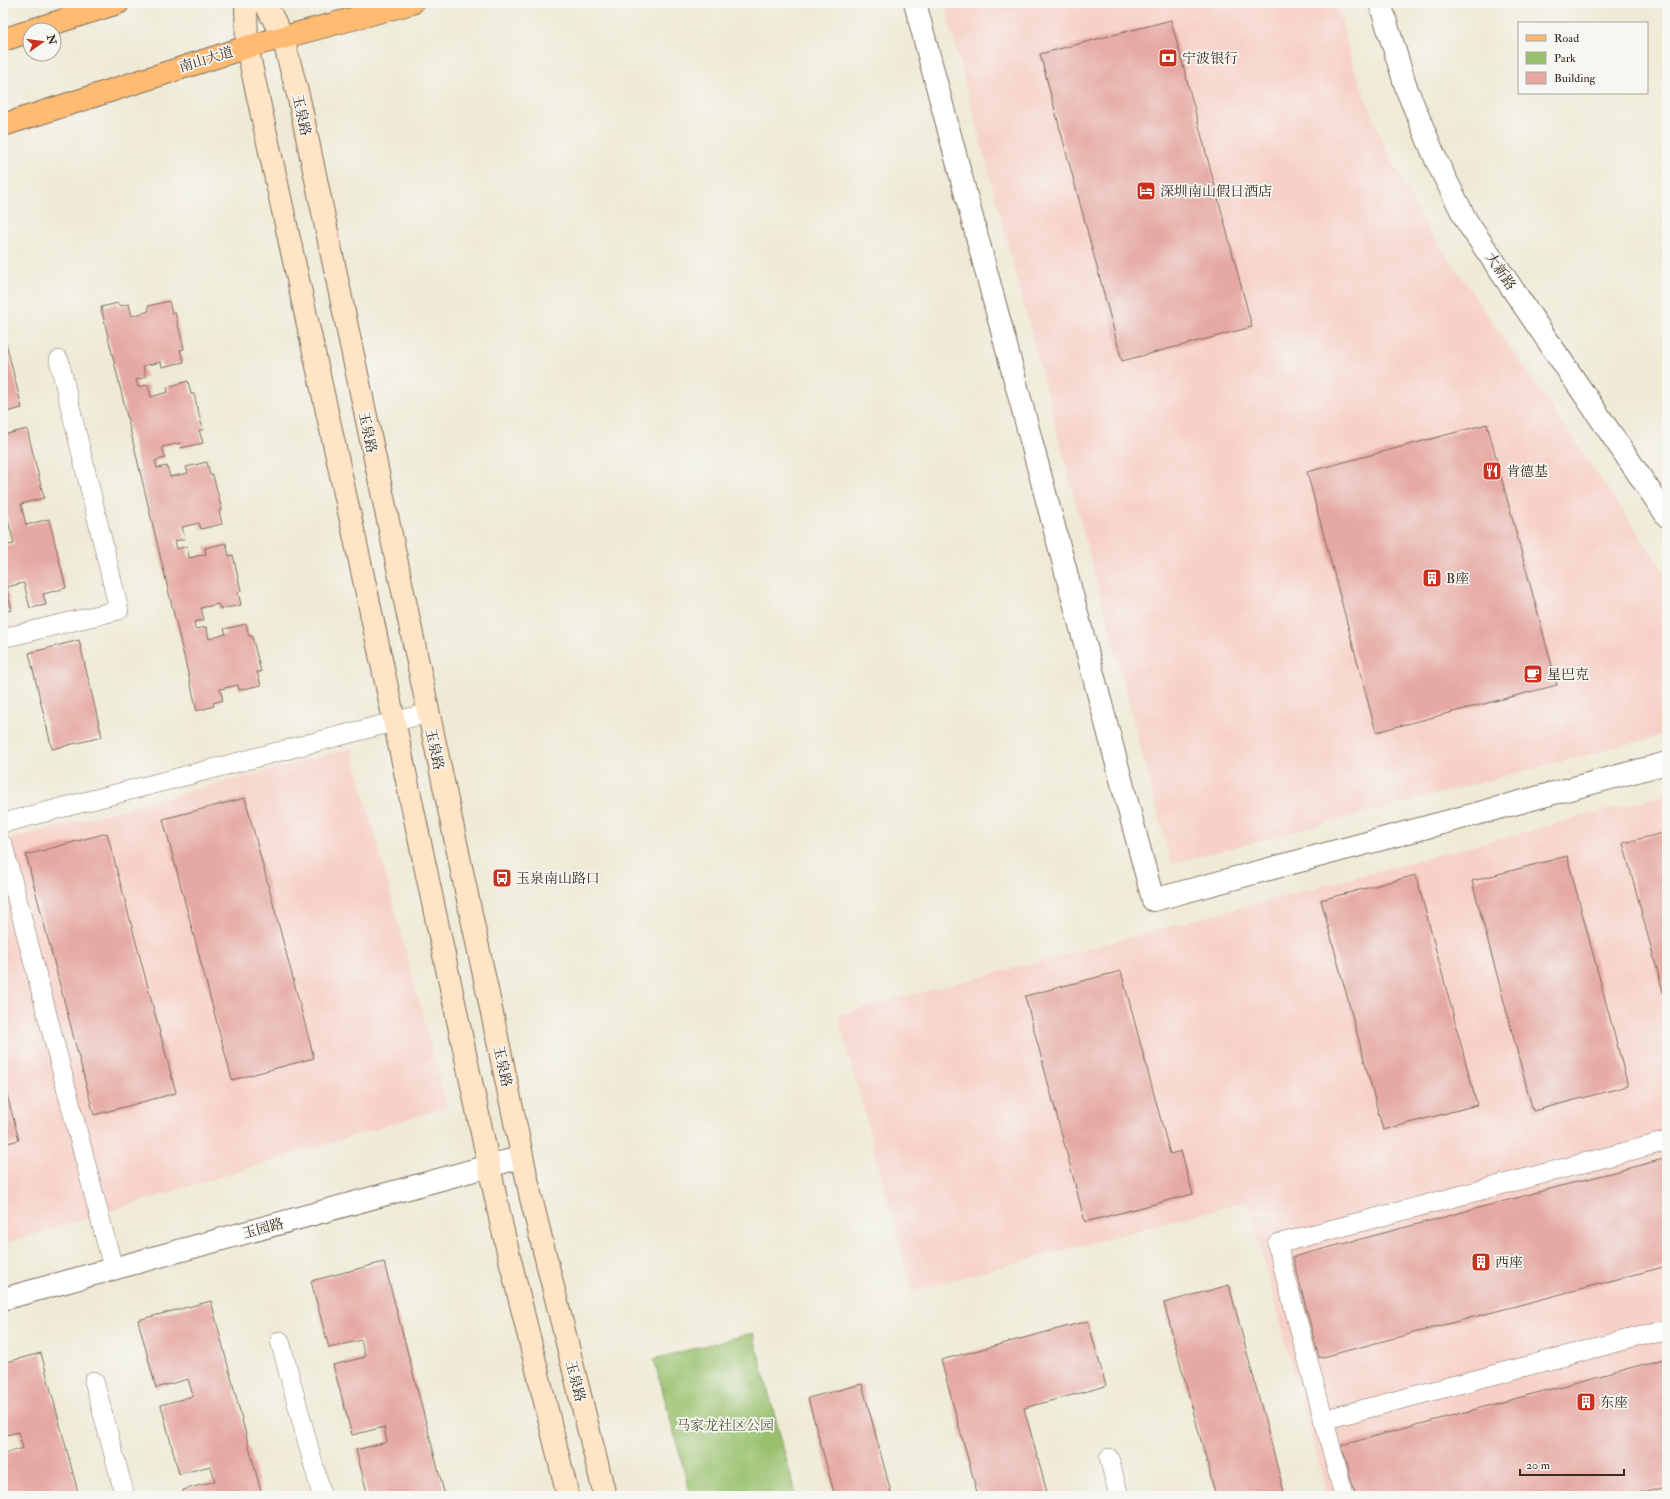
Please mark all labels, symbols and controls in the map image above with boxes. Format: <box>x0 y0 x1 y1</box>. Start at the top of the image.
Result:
north arrow <box>22 22 62 62</box>
legend <box>1518 22 1648 94</box>
text: Road <box>1554 31 1579 46</box>
text: N <box>43 32 59 47</box>
street label: 南山大道 <box>177 43 235 76</box>
bank icon: 宁波银行 <box>1157 47 1179 69</box>
place label: 宁波银行 <box>1182 50 1238 67</box>
text: Park <box>1554 51 1576 66</box>
text: Building <box>1554 71 1597 86</box>
street label: 玉泉路 <box>289 93 314 137</box>
hotel icon: 深圳南山假日酒店 <box>1135 180 1157 202</box>
place label: 深圳南山假日酒店 <box>1160 183 1272 200</box>
street label: 大新路 <box>1482 249 1519 293</box>
street label: 玉泉路 <box>355 410 380 454</box>
restaurant icon: 肯德基 <box>1481 460 1503 482</box>
place label: 肯德基 <box>1506 463 1548 480</box>
building icon: B座 <box>1421 567 1443 589</box>
place label: B座 <box>1446 570 1469 587</box>
cafe icon: 星巴克 <box>1522 663 1544 685</box>
place label: 星巴克 <box>1547 666 1589 683</box>
street label: 玉泉路 <box>422 727 447 771</box>
bus stop icon: 玉泉南山路口 <box>491 867 513 889</box>
place label: 玉泉南山路口 <box>516 870 600 887</box>
street label: 玉泉路 <box>490 1044 515 1088</box>
street label: 玉园路 <box>241 1215 286 1242</box>
building icon: 西座 <box>1470 1251 1492 1273</box>
place label: 西座 <box>1495 1254 1523 1271</box>
street label: 玉泉路 <box>562 1359 589 1404</box>
building icon: 东座 <box>1575 1391 1597 1413</box>
place label: 东座 <box>1600 1394 1628 1411</box>
park label: 马家龙社区公园 <box>676 1417 774 1434</box>
scale bar <box>1520 1451 1624 1477</box>
text: 20 m <box>1526 1458 1551 1473</box>

